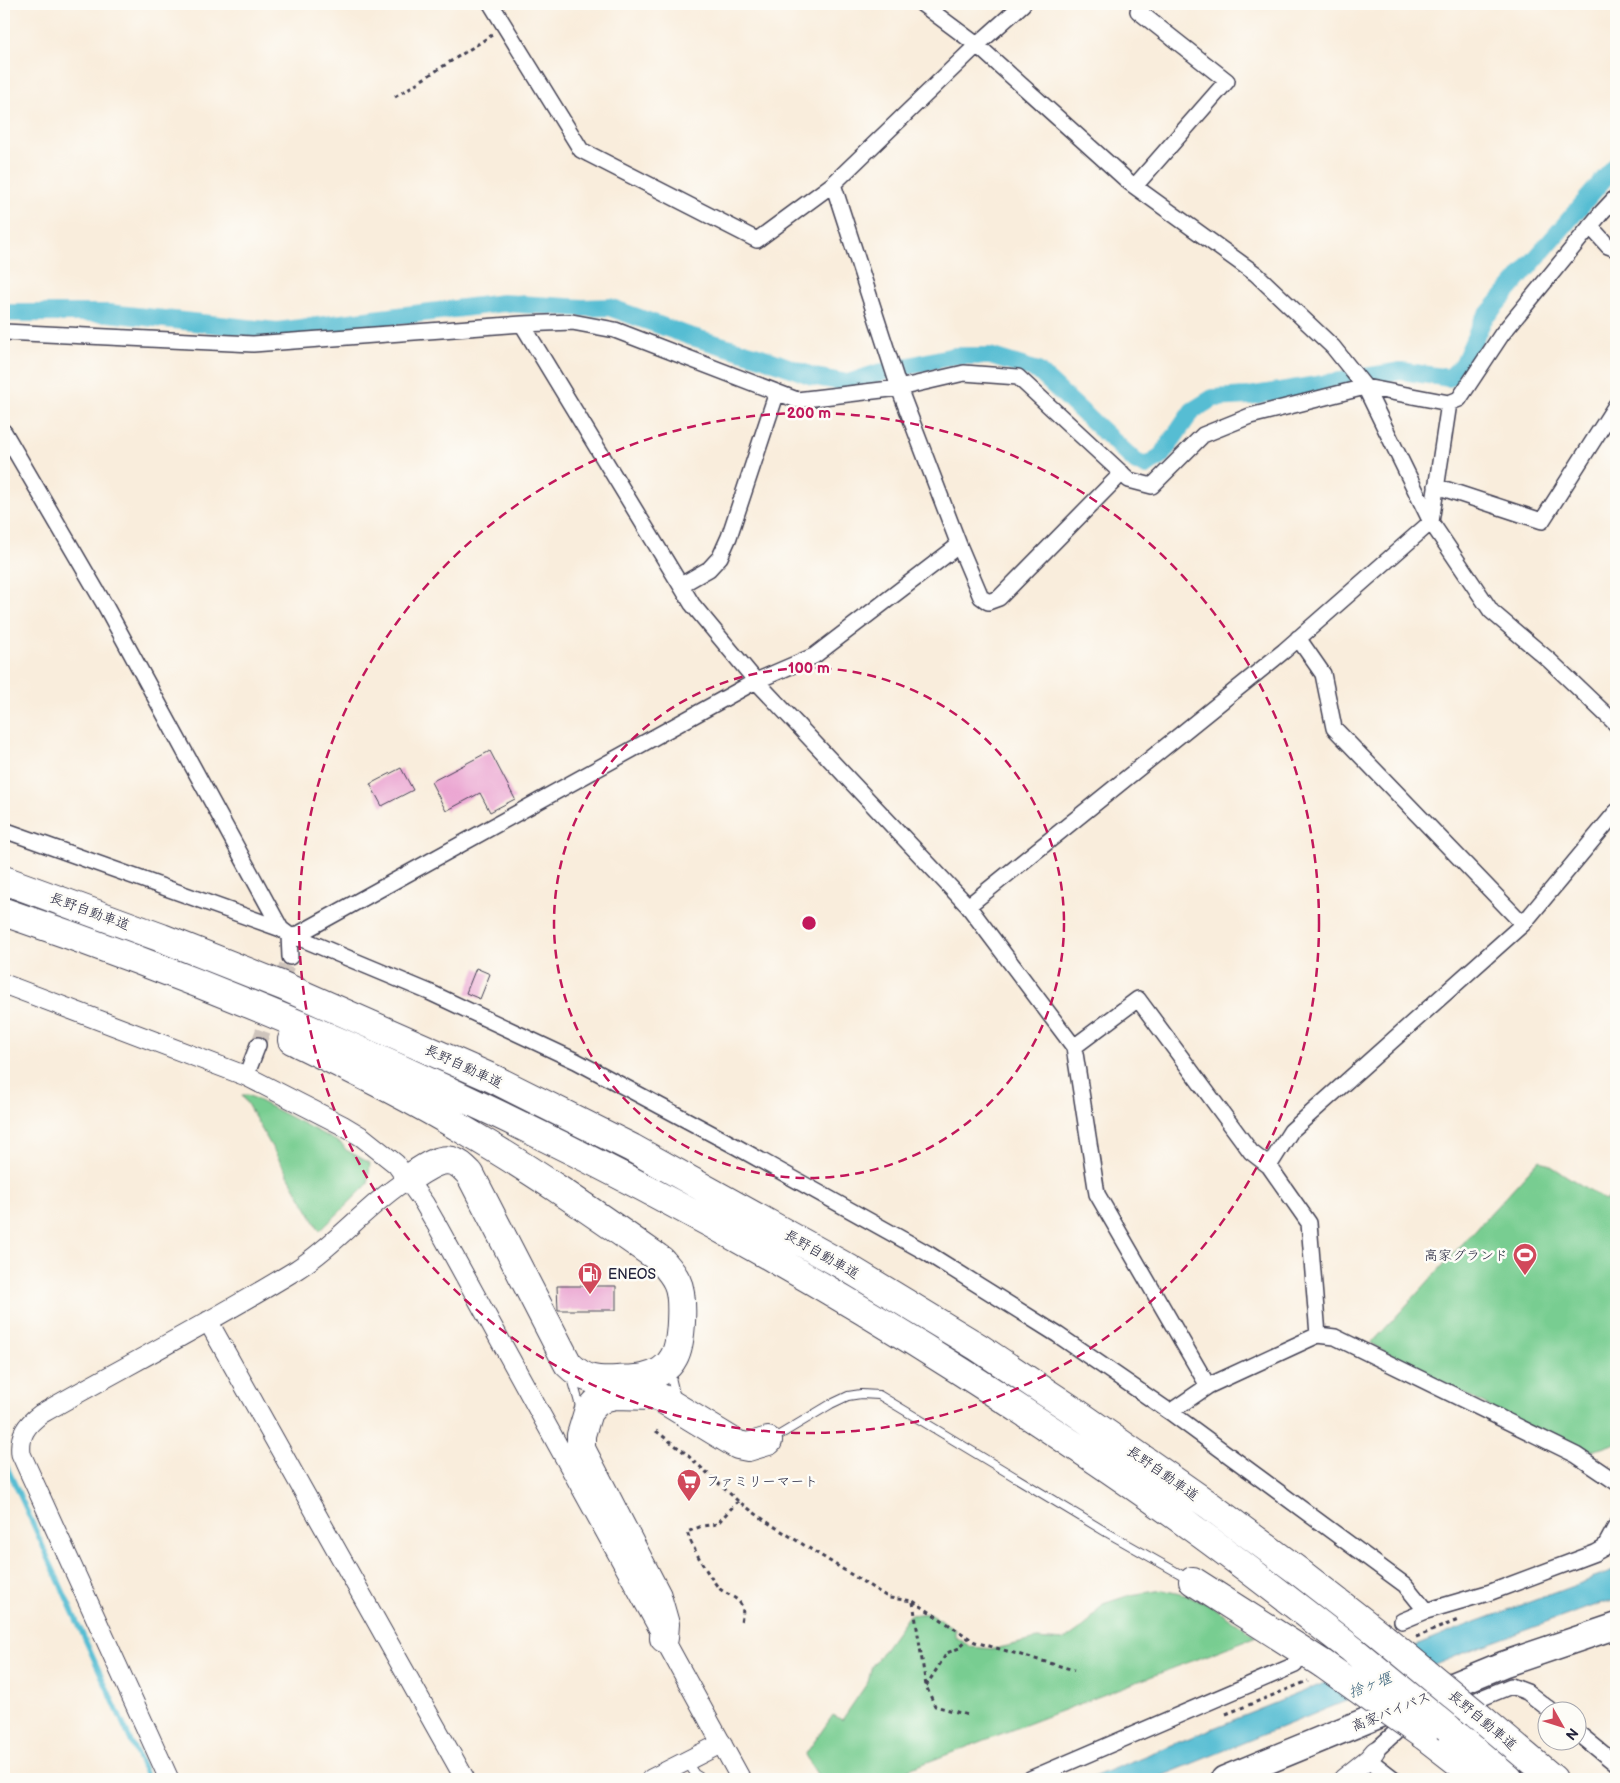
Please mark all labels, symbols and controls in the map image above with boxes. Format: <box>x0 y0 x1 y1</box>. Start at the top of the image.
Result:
text: 200 m <box>787 404 831 423</box>
text: 100 m <box>788 659 830 678</box>
street label: 長野自動車道 <box>47 889 132 934</box>
centre of rings <box>800 914 818 932</box>
street label: 長野自動車道 <box>422 1041 505 1092</box>
street label: 長野自動車道 <box>781 1226 862 1283</box>
sports icon: 高家グランド <box>1512 1242 1538 1276</box>
place label: 高家グランド <box>1424 1247 1508 1264</box>
fuel station icon: ENEOS <box>577 1261 603 1295</box>
place label: ENEOS <box>608 1266 656 1283</box>
street label: 長野自動車道 <box>1123 1442 1202 1504</box>
supermarket icon: ファミリーマート <box>676 1468 702 1502</box>
place label: ファミリーマート <box>706 1473 818 1490</box>
water label: 捨ヶ堰 <box>1346 1668 1396 1702</box>
street label: 長野自動車道 <box>1445 1687 1520 1754</box>
street label: 高家バイパス <box>1349 1688 1433 1735</box>
north arrow <box>1538 1700 1588 1750</box>
text: N <box>1562 1724 1582 1743</box>

